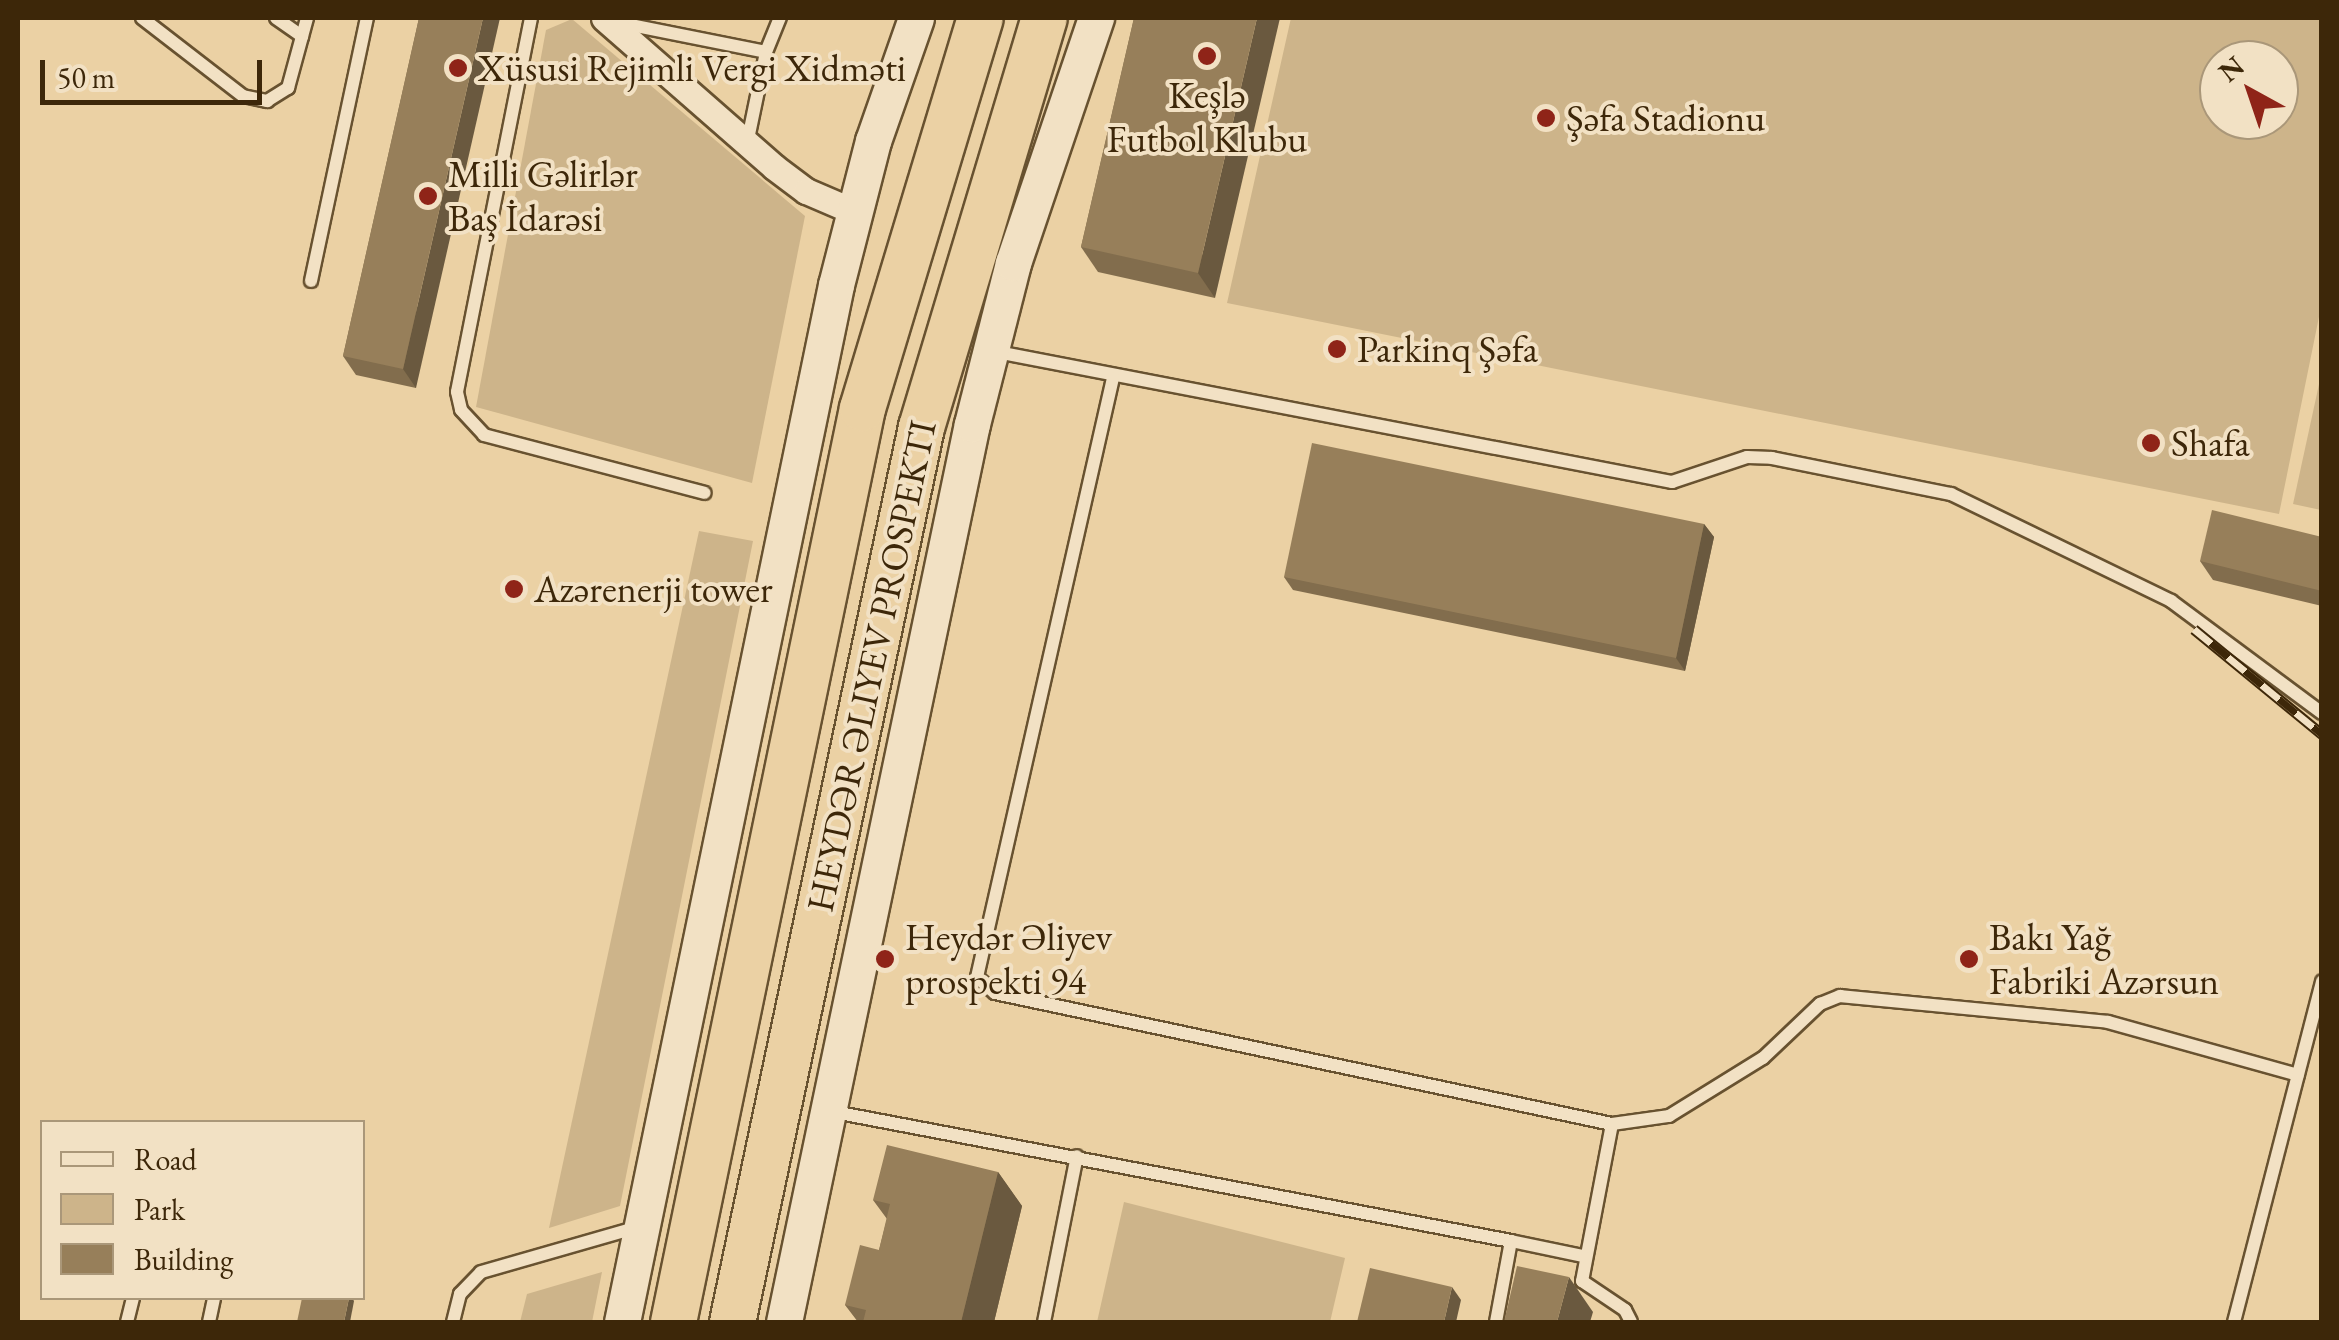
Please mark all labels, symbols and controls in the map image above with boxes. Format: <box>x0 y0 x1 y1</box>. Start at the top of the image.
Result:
scale bar <box>45 40 268 102</box>
north arrow <box>2199 40 2299 140</box>
place label: Xüsusi Rejimli Vergi Xidməti <box>478 45 906 91</box>
marker: Keşlə Futbol Klubu <box>1196 45 1218 67</box>
text: N <box>2211 47 2251 90</box>
marker: Xüsusi Rejimli Vergi Xidməti <box>447 57 469 79</box>
text: 50 m <box>57 58 115 97</box>
place label: Keşlə Futbol Klubu <box>1107 72 1307 162</box>
place label: Şəfa Stadionu <box>1566 95 1765 141</box>
marker: Şəfa Stadionu <box>1535 107 1557 129</box>
place label: Milli Gəlirlər Baş İdarəsi <box>448 151 638 240</box>
marker: Milli Gəlirlər Baş İdarəsi <box>417 185 439 207</box>
place label: Parkinq Şəfa <box>1357 326 1538 372</box>
marker: Parkinq Şəfa <box>1326 338 1348 360</box>
street label: HEYDƏR ƏLIYEV PROSPEKTI <box>797 416 945 916</box>
place label: Shafa <box>2171 420 2250 466</box>
marker: Shafa <box>2140 432 2162 454</box>
place label: Azərenerji tower <box>534 566 773 612</box>
marker: Azərenerji tower <box>503 578 525 600</box>
place label: Heydər Əliyev prospekti 94 <box>905 914 1112 1004</box>
place label: Bakı Yağ Fabriki Azərsun <box>1989 914 2219 1004</box>
marker: Heydər Əliyev prospekti 94 <box>874 948 896 970</box>
marker: Bakı Yağ Fabriki Azərsun <box>1958 948 1980 970</box>
legend <box>40 1120 365 1300</box>
text: Road <box>134 1140 197 1179</box>
text: Park <box>134 1190 185 1229</box>
text: Building <box>134 1240 233 1279</box>

